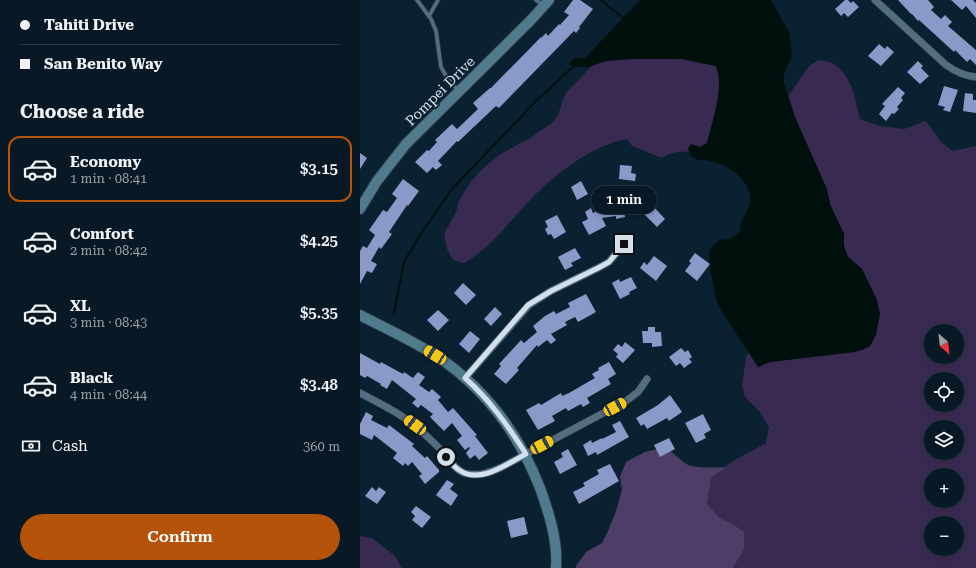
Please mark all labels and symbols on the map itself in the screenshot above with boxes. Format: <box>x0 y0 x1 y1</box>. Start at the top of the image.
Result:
street label: Pompei Drive <box>402 53 478 129</box>
callout: 1 min <box>591 186 657 214</box>
route end <box>615 235 633 253</box>
north arrow <box>924 324 964 364</box>
car <box>422 344 448 366</box>
car <box>602 396 628 418</box>
car <box>402 413 428 437</box>
car <box>529 434 555 456</box>
route start <box>437 448 455 466</box>

